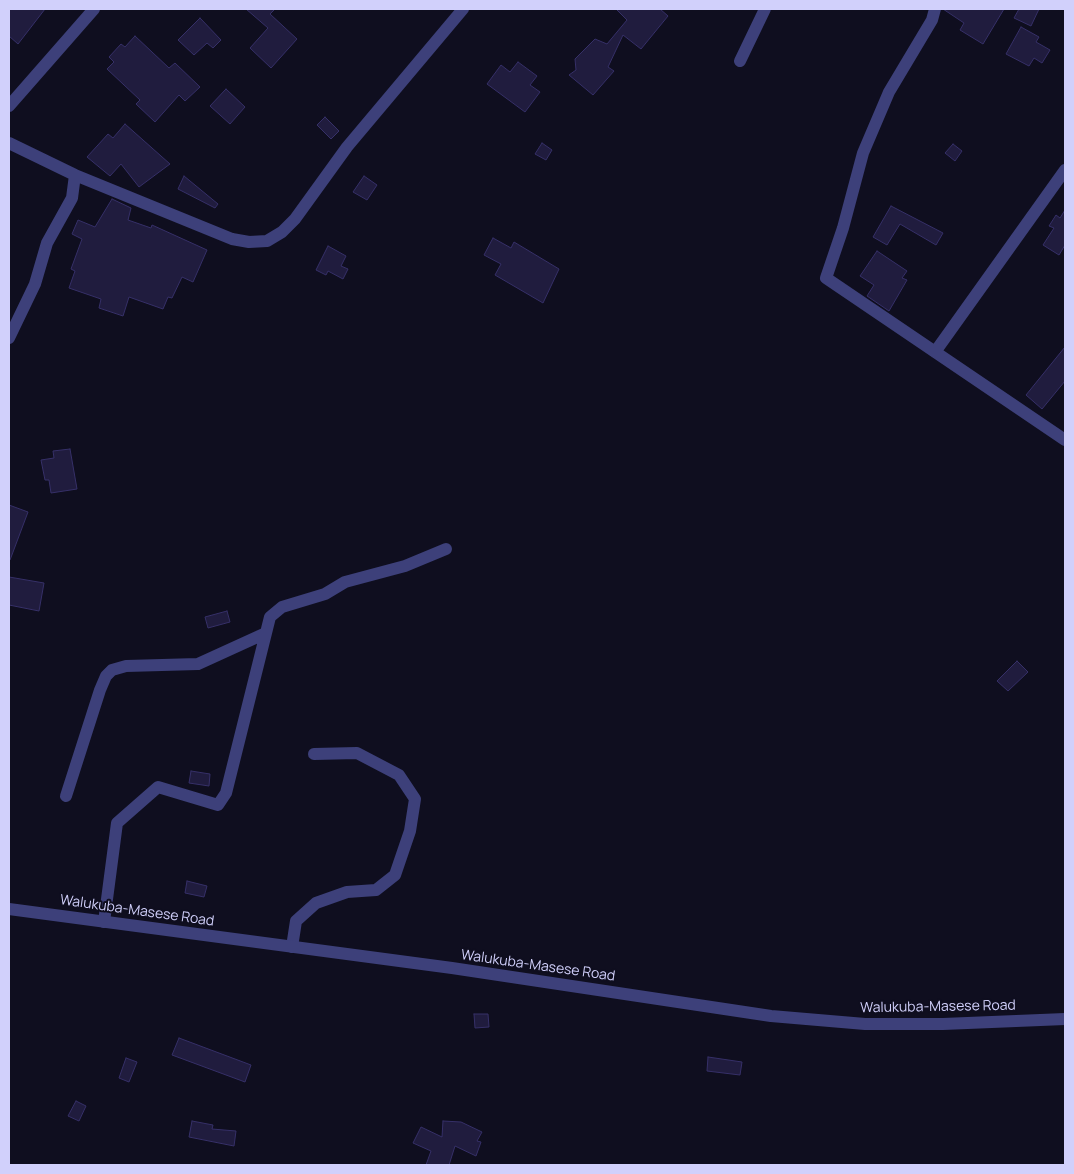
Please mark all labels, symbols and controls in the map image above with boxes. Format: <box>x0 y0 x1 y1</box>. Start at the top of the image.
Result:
street label: Walukuba-Masese Road <box>59 892 215 930</box>
street label: Walukuba-Masese Road <box>460 947 616 985</box>
street label: Walukuba-Masese Road <box>860 997 1016 1017</box>

